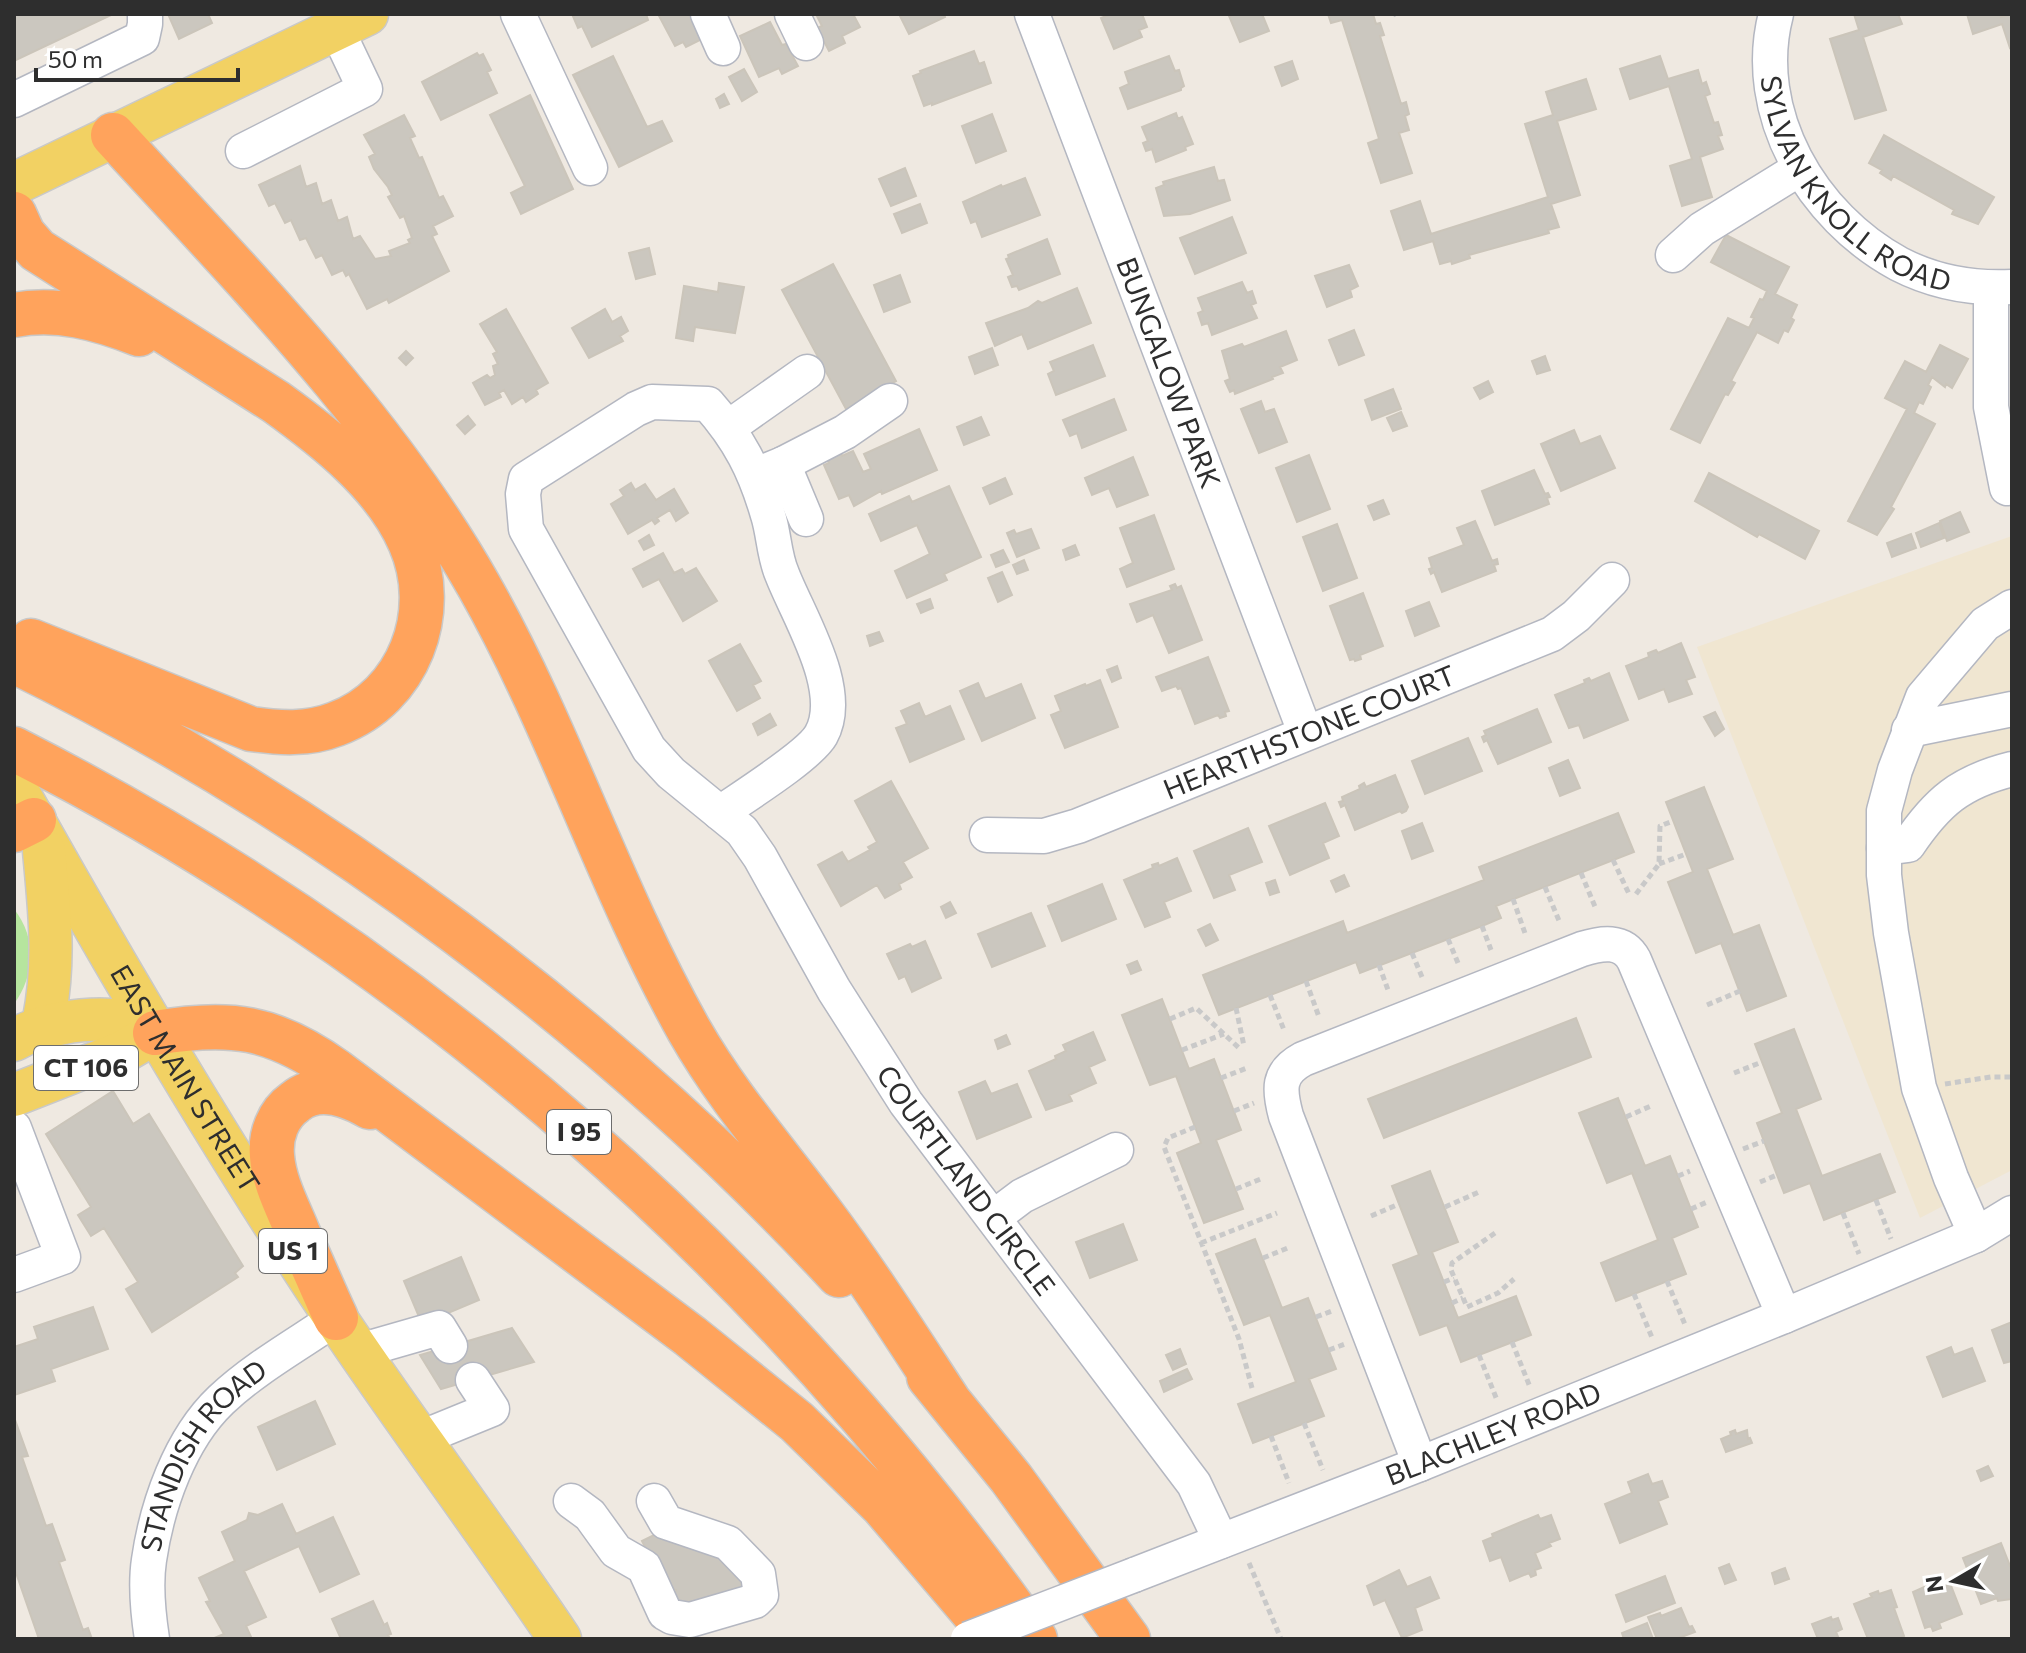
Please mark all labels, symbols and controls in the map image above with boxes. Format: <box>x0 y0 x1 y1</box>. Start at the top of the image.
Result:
scale bar <box>36 32 238 82</box>
text: 50 m <box>48 44 103 73</box>
street label: SYLVAN KNOLL ROAD <box>1755 74 1955 298</box>
street label: BUNGALOW PARK <box>1110 252 1229 493</box>
street label: HEARTHSTONE COURT <box>1158 657 1460 806</box>
street label: EAST MAIN STREET <box>104 958 268 1198</box>
road number: CT 106 <box>34 1046 138 1090</box>
street label: COURTLAND CIRCLE <box>870 1058 1063 1302</box>
road number: I 95 <box>547 1110 611 1154</box>
road number: US 1 <box>259 1229 327 1273</box>
street label: STANDISH ROAD <box>133 1352 273 1554</box>
street label: BLACHLEY ROAD <box>1380 1374 1606 1492</box>
north arrow <box>1914 1541 1994 1621</box>
text: N <box>1919 1574 1948 1594</box>

